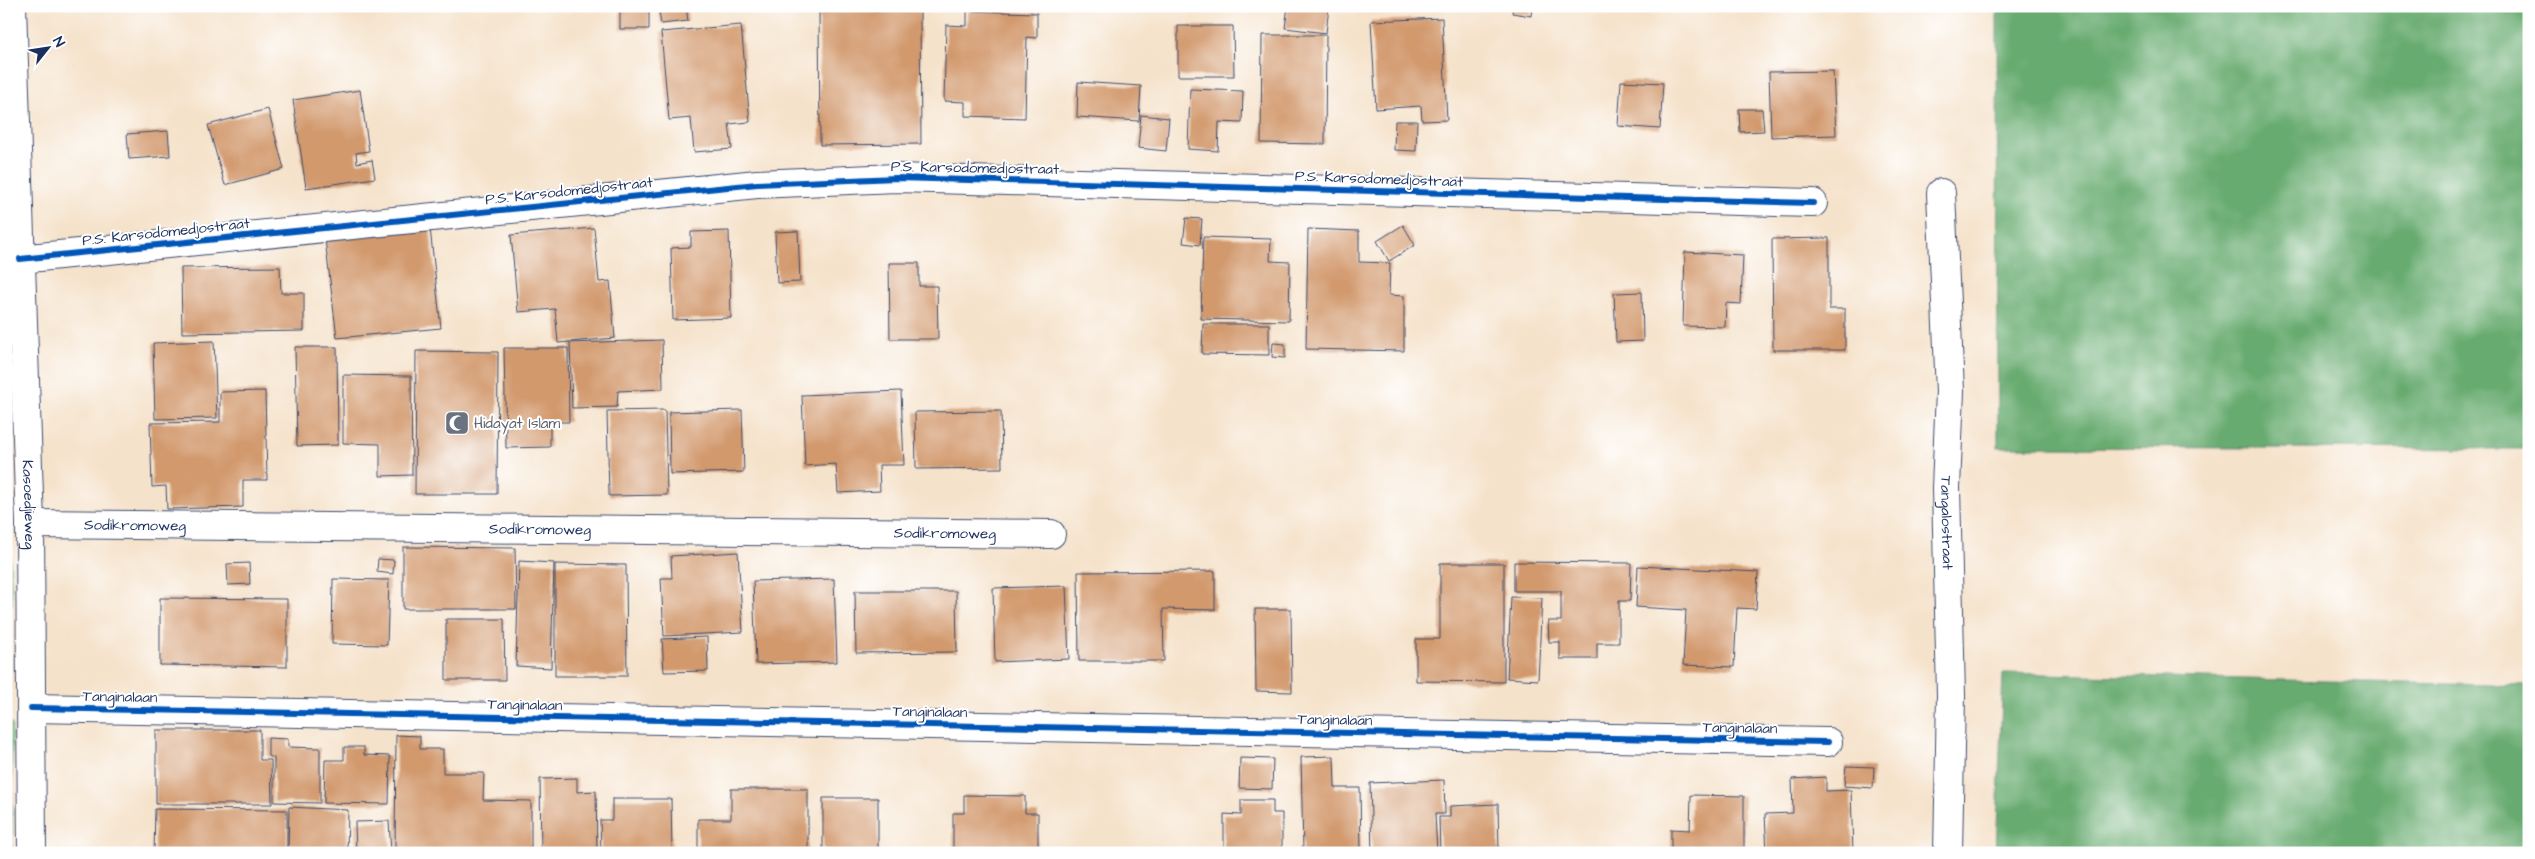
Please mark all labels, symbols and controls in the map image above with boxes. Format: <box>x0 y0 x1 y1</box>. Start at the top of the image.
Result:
north arrow <box>22 22 72 72</box>
text: N <box>48 33 69 51</box>
street label: P.S. Karsodomedjostraat <box>891 156 1059 180</box>
street label: P.S. Karsodomedjostraat <box>1295 166 1463 192</box>
street label: P.S. Karsodomedjostraat <box>484 172 654 210</box>
street label: P.S. Karsodomedjostraat <box>81 213 251 251</box>
mosque icon: Hidayat Islam <box>444 410 470 436</box>
place label: Hidayat Islam <box>474 413 560 435</box>
street label: Kasoedjieweg <box>17 460 41 550</box>
street label: Tangalostraat <box>1935 475 1958 570</box>
street label: Sodikromoweg <box>84 514 186 537</box>
street label: Sodikromoweg <box>489 518 591 541</box>
street label: Sodikromoweg <box>894 522 996 545</box>
street label: Tanginalaan <box>82 686 158 709</box>
street label: Tanginalaan <box>487 694 563 717</box>
street label: Tanginalaan <box>892 701 968 724</box>
street label: Tanginalaan <box>1297 709 1373 732</box>
street label: Tanginalaan <box>1702 717 1778 740</box>

